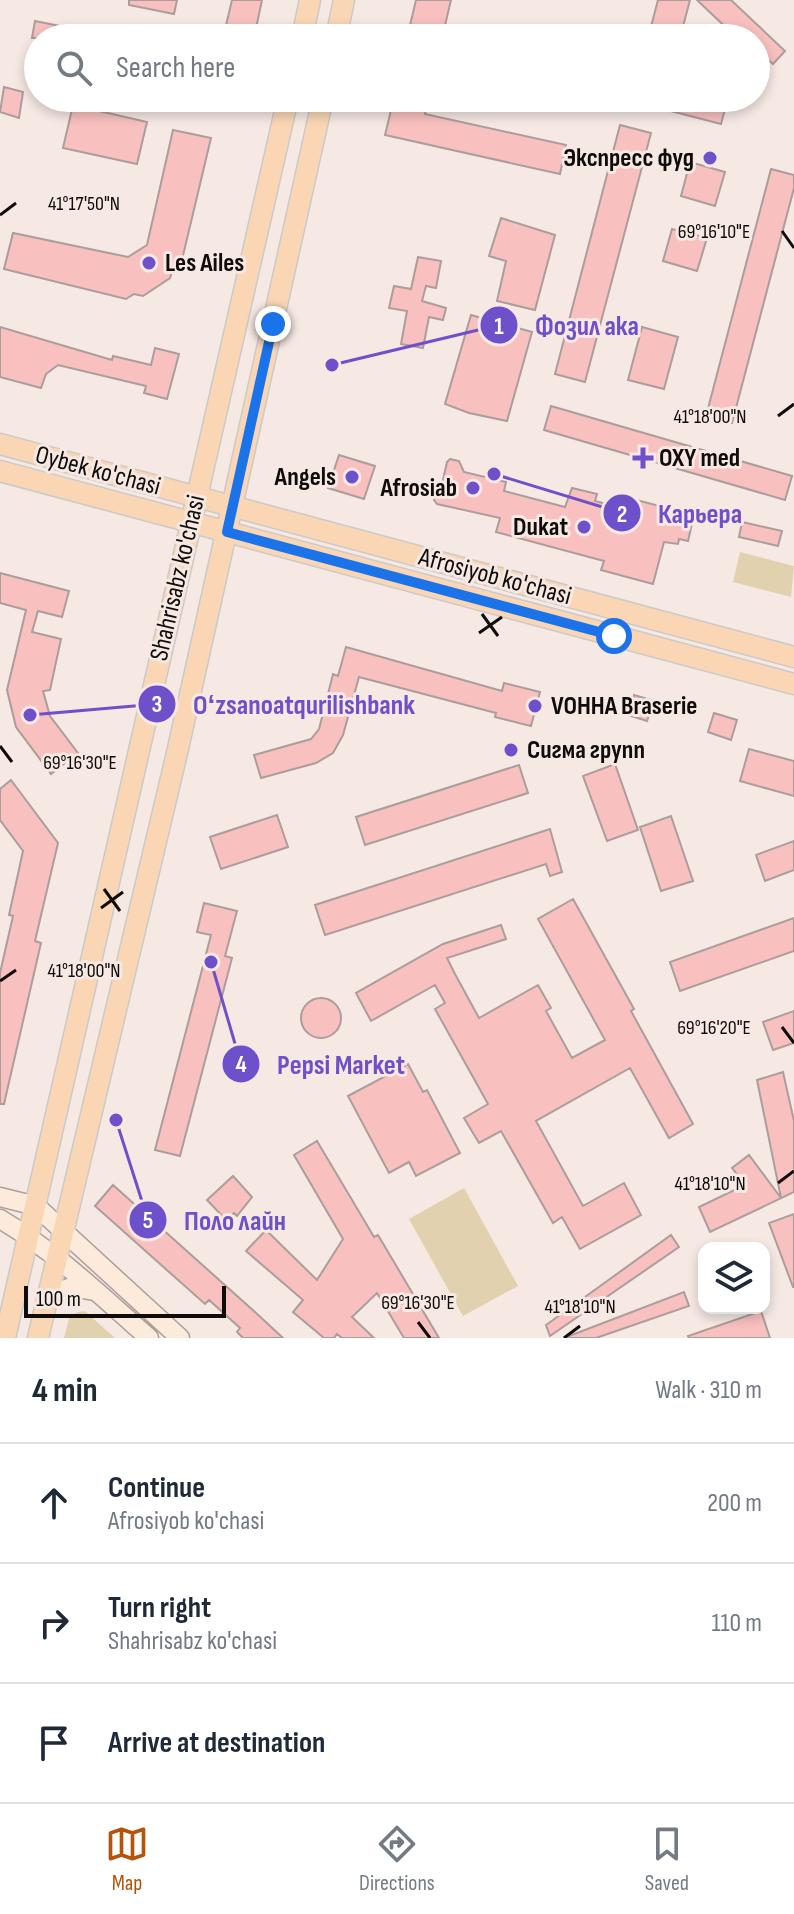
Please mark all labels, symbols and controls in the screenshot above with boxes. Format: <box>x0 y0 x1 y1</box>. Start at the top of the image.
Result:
search box <box>24 24 770 112</box>
icon: search <box>52 46 96 90</box>
text: Search here <box>116 50 235 86</box>
place label: Экспресс фуд <box>563 143 694 174</box>
marker: Экспресс фуд <box>701 149 719 167</box>
text: 41°17'50"N <box>48 192 120 216</box>
text: 69°16'10"E <box>678 220 750 244</box>
place label: Les Ailes <box>165 248 244 279</box>
marker: Les Ailes <box>140 254 158 272</box>
callout: Фозил ака <box>479 299 655 351</box>
route end <box>255 306 291 342</box>
text: Фозил ака <box>535 310 639 343</box>
text: 1 <box>494 312 504 341</box>
text: 41°18'00"N <box>673 405 747 429</box>
street label: Oybek ko'chasi <box>32 439 164 503</box>
place label: OXY med <box>659 443 740 474</box>
marker: OXY med <box>634 449 652 467</box>
place label: Angels <box>274 462 336 493</box>
marker: Angels <box>343 468 361 486</box>
place label: Afrosiab <box>379 473 457 504</box>
marker: Afrosiab <box>464 479 482 497</box>
callout: Карьера <box>602 487 758 539</box>
street label: Shahrisabz ko'chasi <box>144 492 212 664</box>
text: Карьера <box>658 498 742 531</box>
text: 2 <box>617 500 627 529</box>
place label: Dukat <box>513 512 568 543</box>
marker: Dukat <box>575 518 593 536</box>
street label: Afrosiyob ko'chasi <box>414 542 575 612</box>
route start <box>596 618 632 654</box>
callout: Oʻzsanoatqurilishbank <box>137 678 431 730</box>
text: Oʻzsanoatqurilishbank <box>193 689 415 722</box>
text: 3 <box>152 690 162 719</box>
place label: VOHHA Braserie <box>551 691 697 722</box>
marker: VOHHA Braserie <box>526 697 544 715</box>
place label: Сигма групп <box>527 735 645 766</box>
marker: Сигма групп <box>502 741 520 759</box>
text: 69°16'30"E <box>43 751 117 775</box>
text: 41°18'00"N <box>47 959 121 983</box>
text: 69°16'20"E <box>677 1016 751 1040</box>
callout: Pepsi Market <box>221 1038 421 1090</box>
text: Pepsi Market <box>277 1049 405 1082</box>
text: 4 <box>235 1050 247 1079</box>
text: 41°18'10"N <box>674 1172 746 1196</box>
callout: Поло лайн <box>128 1194 302 1246</box>
text: Поло лайн <box>184 1205 286 1238</box>
text: 5 <box>143 1206 153 1235</box>
map controls <box>698 1242 770 1314</box>
button: layers <box>698 1242 770 1314</box>
scale bar <box>24 1282 226 1318</box>
text: 100 m <box>36 1286 81 1313</box>
text: 69°16'30"E <box>381 1291 455 1315</box>
text: 41°18'10"N <box>544 1295 616 1319</box>
text: 4 min <box>32 1370 98 1411</box>
text: Walk · 310 m <box>655 1375 762 1406</box>
text: Continue <box>108 1470 205 1506</box>
icon: ahead <box>32 1481 76 1525</box>
text: 200 m <box>707 1488 762 1519</box>
text: Afrosiyob ko'chasi <box>108 1506 264 1537</box>
text: Turn right <box>108 1590 211 1626</box>
icon: right <box>32 1601 76 1645</box>
text: 110 m <box>711 1608 762 1639</box>
text: Shahrisabz ko'chasi <box>108 1626 277 1657</box>
icon: arrive <box>32 1721 76 1765</box>
text: Arrive at destination <box>108 1725 325 1761</box>
tab: Map <box>105 1822 149 1897</box>
tab: Directions <box>359 1822 435 1897</box>
tab: Saved <box>645 1822 689 1897</box>

